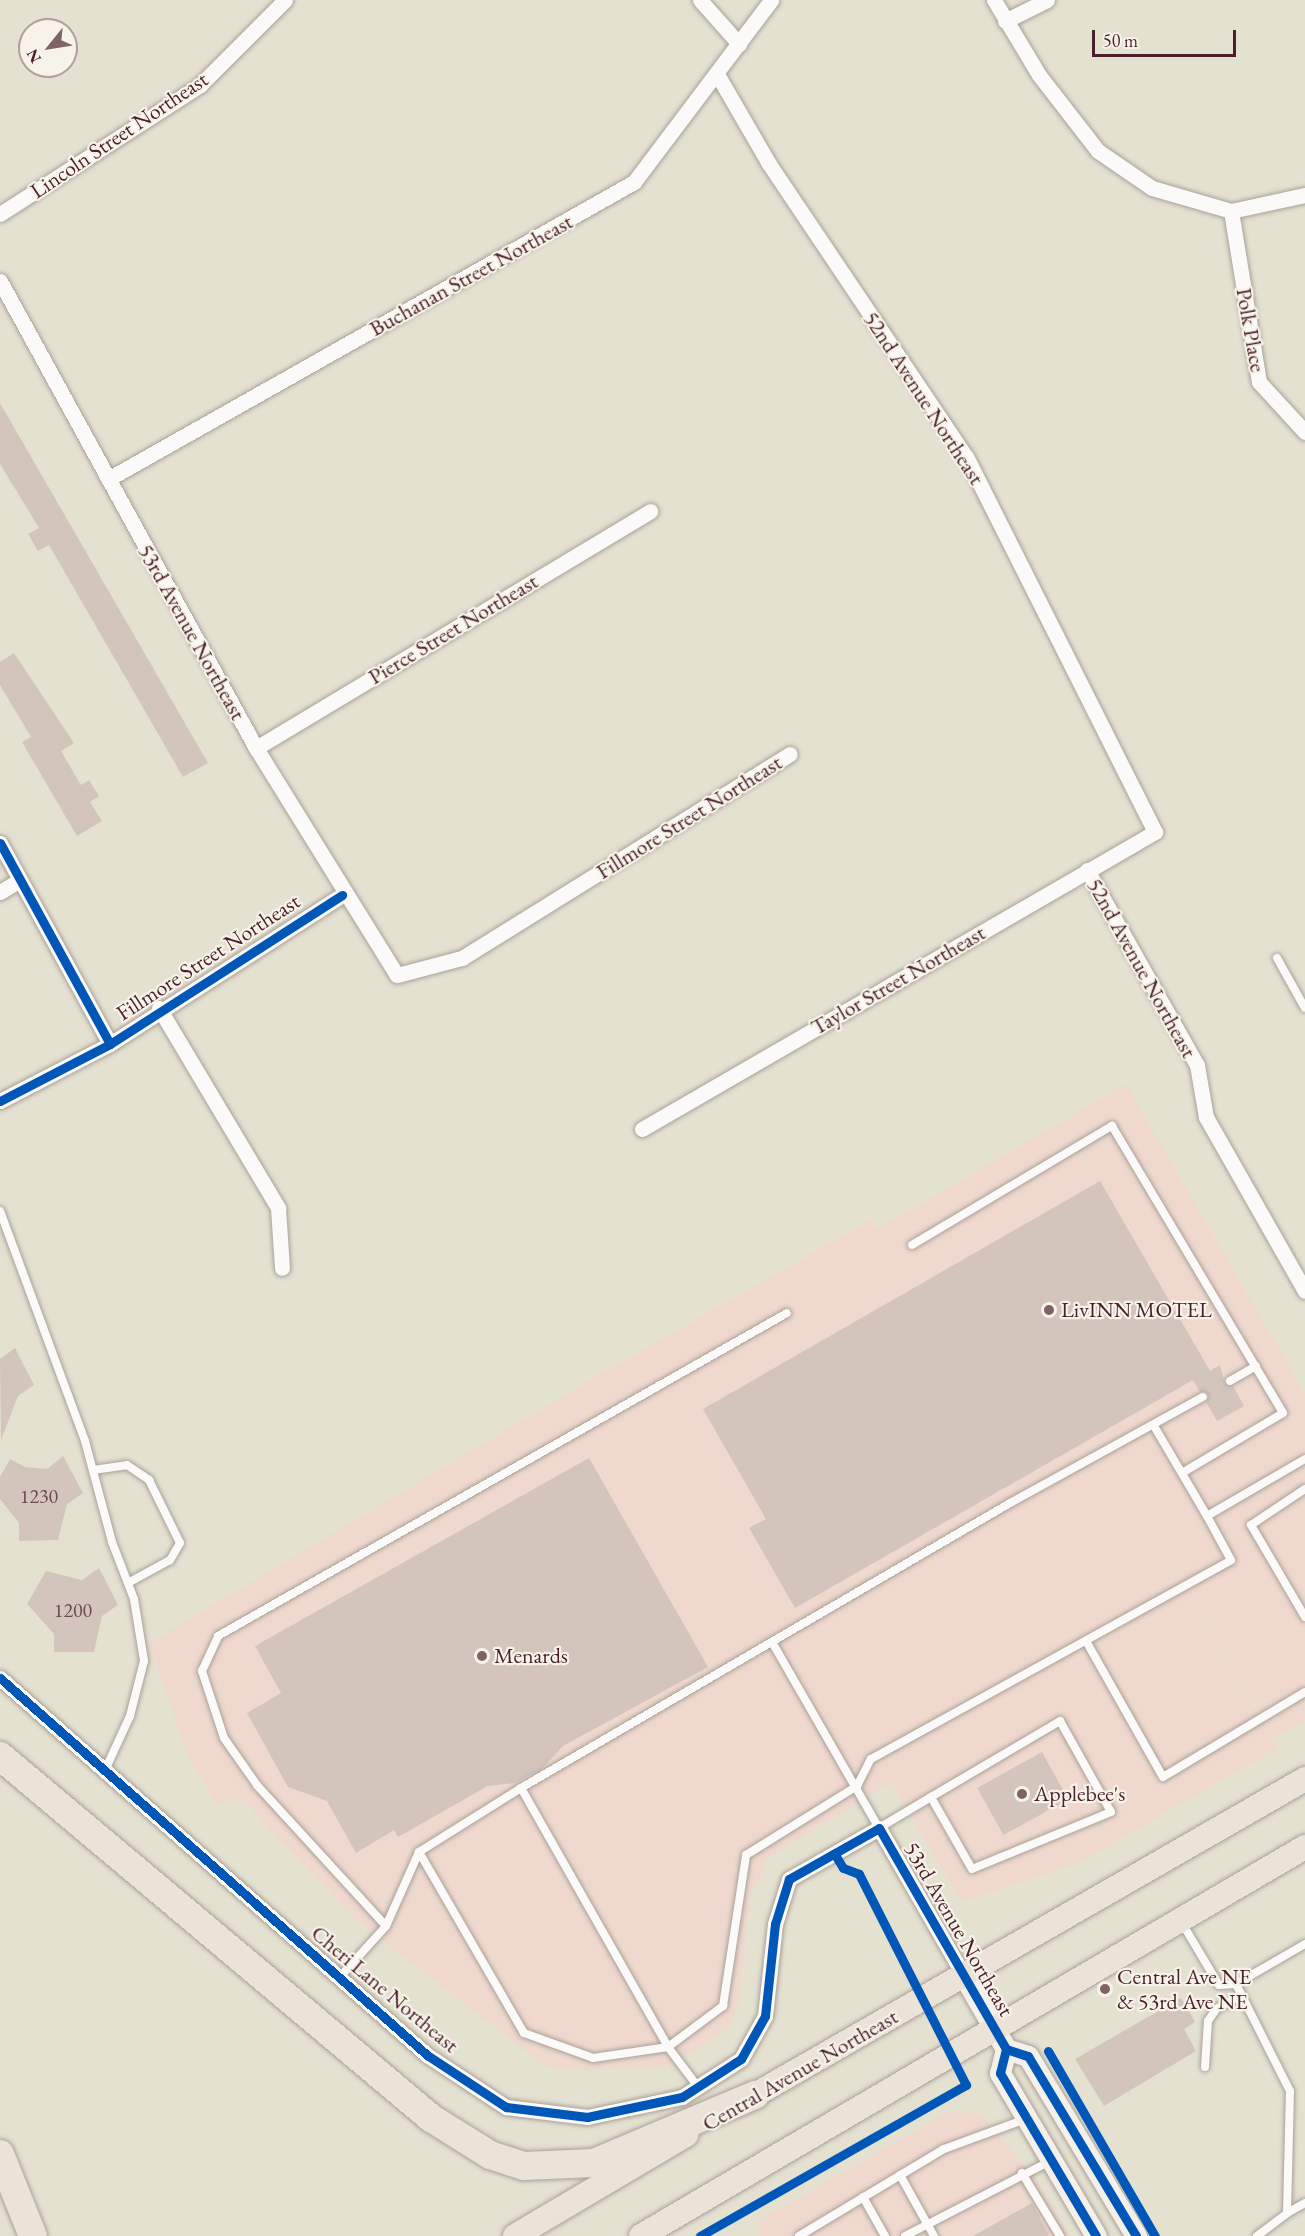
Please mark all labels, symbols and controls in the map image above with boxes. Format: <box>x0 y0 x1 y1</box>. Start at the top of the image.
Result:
north arrow <box>18 18 78 78</box>
scale bar <box>1095 18 1239 56</box>
text: 50 m <box>1103 29 1138 52</box>
text: N <box>21 45 46 67</box>
street label: Lincoln Street Northeast <box>25 66 213 204</box>
street label: Buchanan Street Northeast <box>365 208 577 342</box>
street label: Polk Place <box>1231 286 1271 374</box>
street label: 52nd Avenue Northeast <box>858 306 990 490</box>
street label: 53rd Avenue Northeast <box>133 540 251 724</box>
street label: Pierce Street Northeast <box>364 568 542 690</box>
street label: Fillmore Street Northeast <box>591 749 787 885</box>
street label: 52nd Avenue Northeast <box>1082 874 1202 1062</box>
street label: Fillmore Street Northeast <box>111 888 305 1026</box>
street label: Taylor Street Northeast <box>806 919 990 1041</box>
place label: LivINN MOTEL <box>1061 1297 1212 1323</box>
marker: LivINN MOTEL <box>1042 1303 1056 1317</box>
house number: 1230 <box>20 1484 58 1508</box>
house number: 1200 <box>54 1598 92 1622</box>
place label: Menards <box>494 1643 568 1669</box>
marker: Menards <box>475 1649 489 1663</box>
place label: Applebee's <box>1034 1781 1125 1807</box>
marker: Applebee's <box>1015 1787 1029 1801</box>
street label: 53rd Avenue Northeast <box>898 1837 1020 2021</box>
street label: Cheri Lane Northeast <box>306 1920 464 2058</box>
place label: Central Ave NE & 53rd Ave NE <box>1117 1963 1251 2014</box>
marker: Central Ave NE & 53rd Ave NE <box>1098 1982 1112 1996</box>
street label: Central Avenue Northeast <box>698 2003 902 2137</box>

